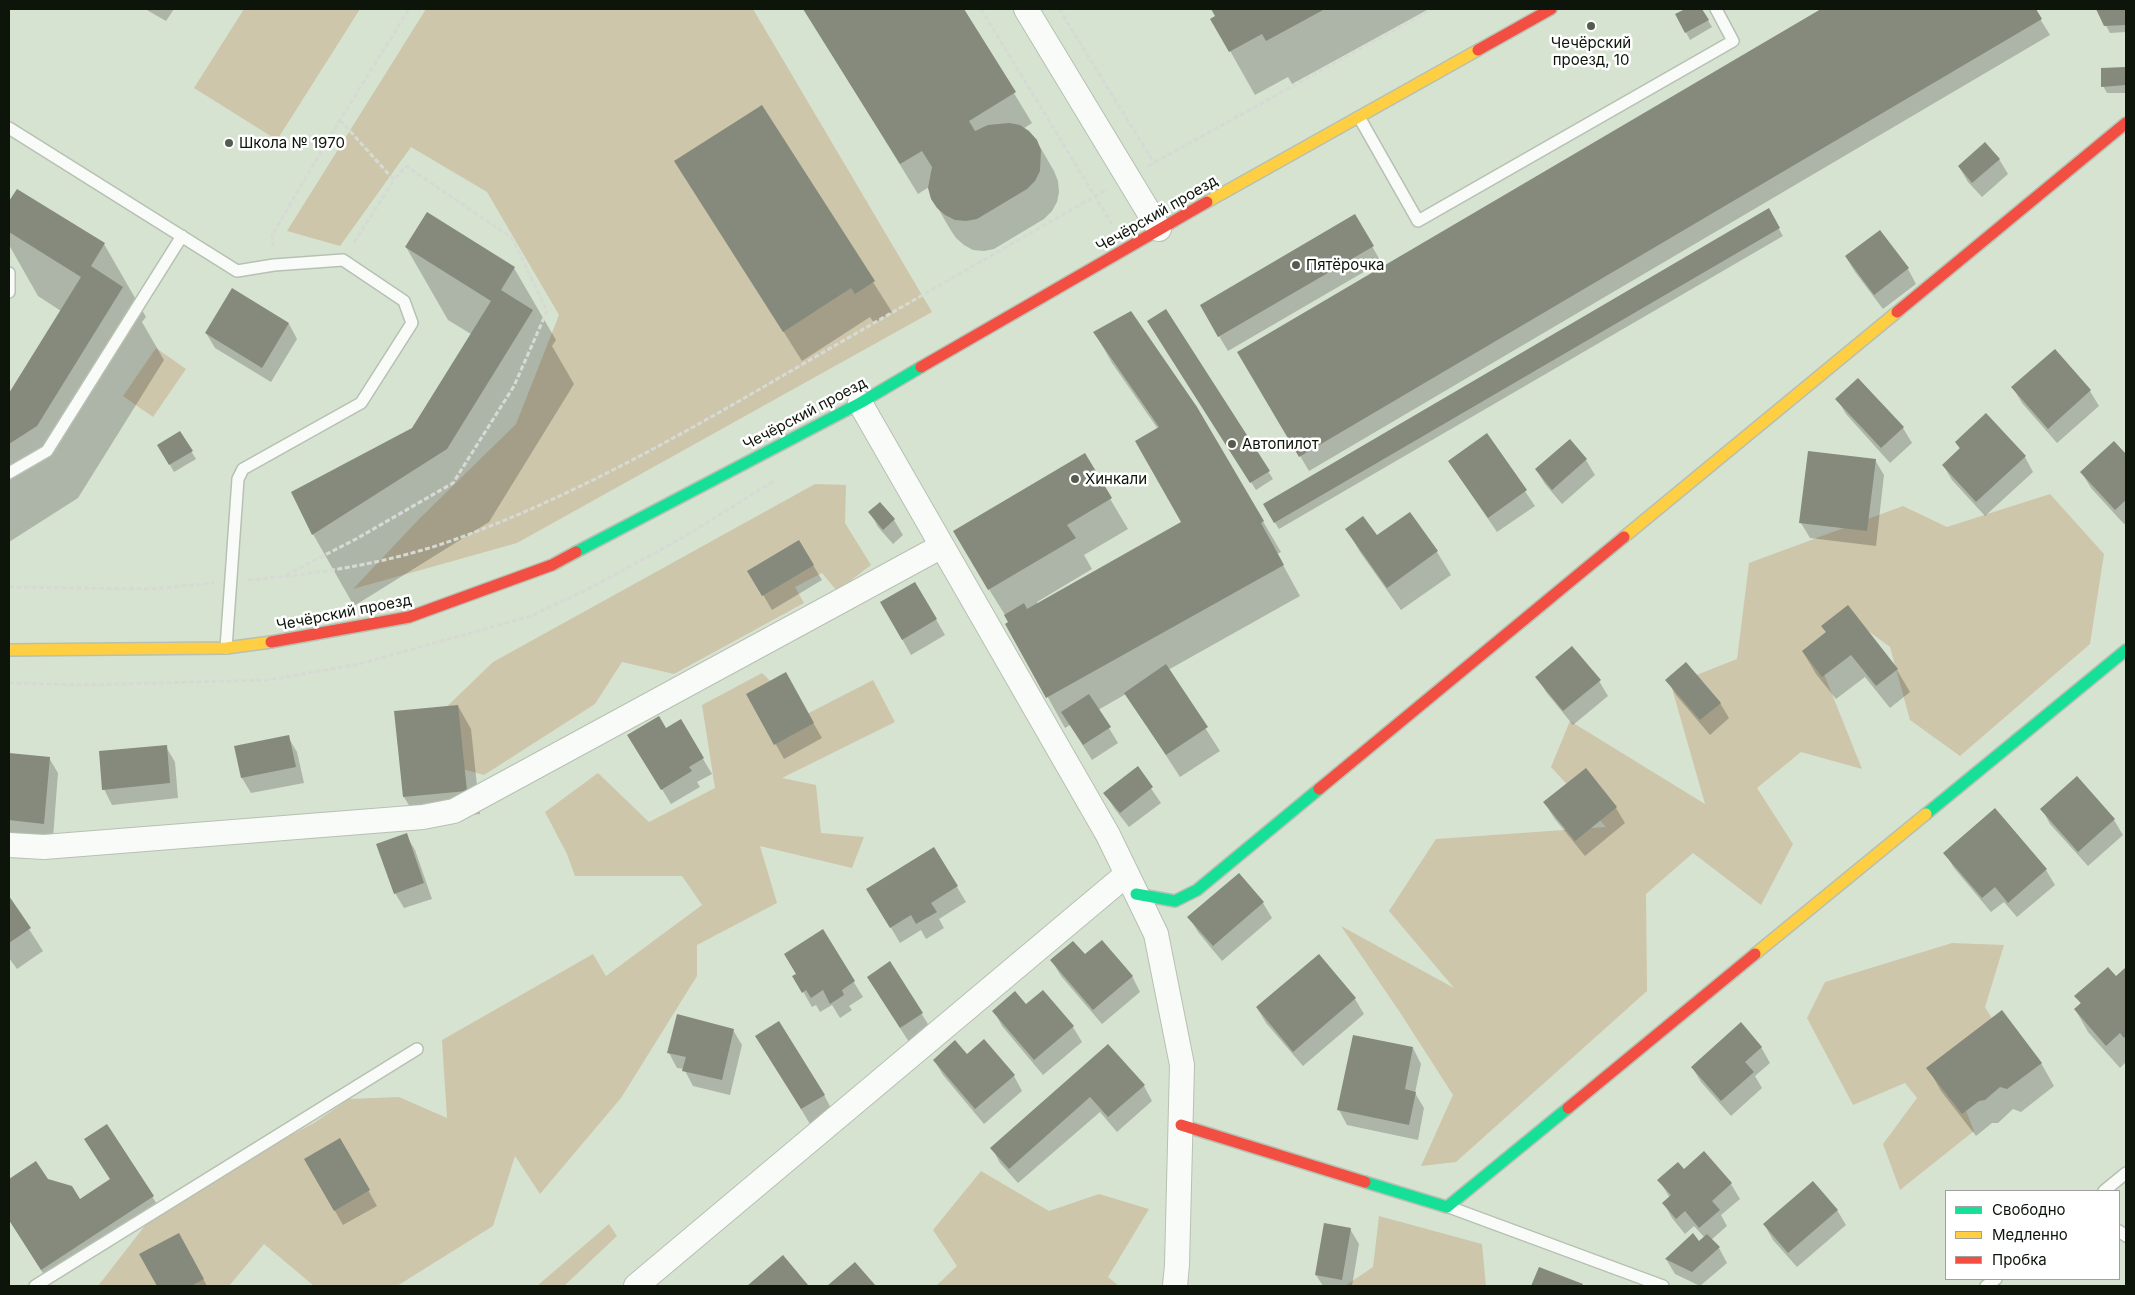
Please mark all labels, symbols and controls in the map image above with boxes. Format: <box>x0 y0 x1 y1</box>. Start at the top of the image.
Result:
marker: Чечёрский проезд, 10 <box>1585 20 1597 32</box>
place label: Чечёрский проезд, 10 <box>1551 34 1631 69</box>
place label: Школа № 1970 <box>239 134 345 152</box>
marker: Школа № 1970 <box>223 137 235 149</box>
street label: Чечёрский проезд <box>1093 172 1221 256</box>
place label: Пятёрочка <box>1306 256 1384 274</box>
marker: Пятёрочка <box>1290 259 1302 271</box>
street label: Чечёрский проезд <box>740 374 870 454</box>
place label: Автопилот <box>1242 435 1319 453</box>
marker: Автопилот <box>1226 438 1238 450</box>
place label: Хинкали <box>1085 470 1147 488</box>
marker: Хинкали <box>1069 473 1081 485</box>
street label: Чечёрский проезд <box>275 591 413 635</box>
legend <box>1945 1190 2120 1280</box>
text: Свободно <box>1992 1200 2066 1219</box>
text: Медленно <box>1992 1225 2068 1244</box>
text: Пробка <box>1992 1250 2047 1269</box>

